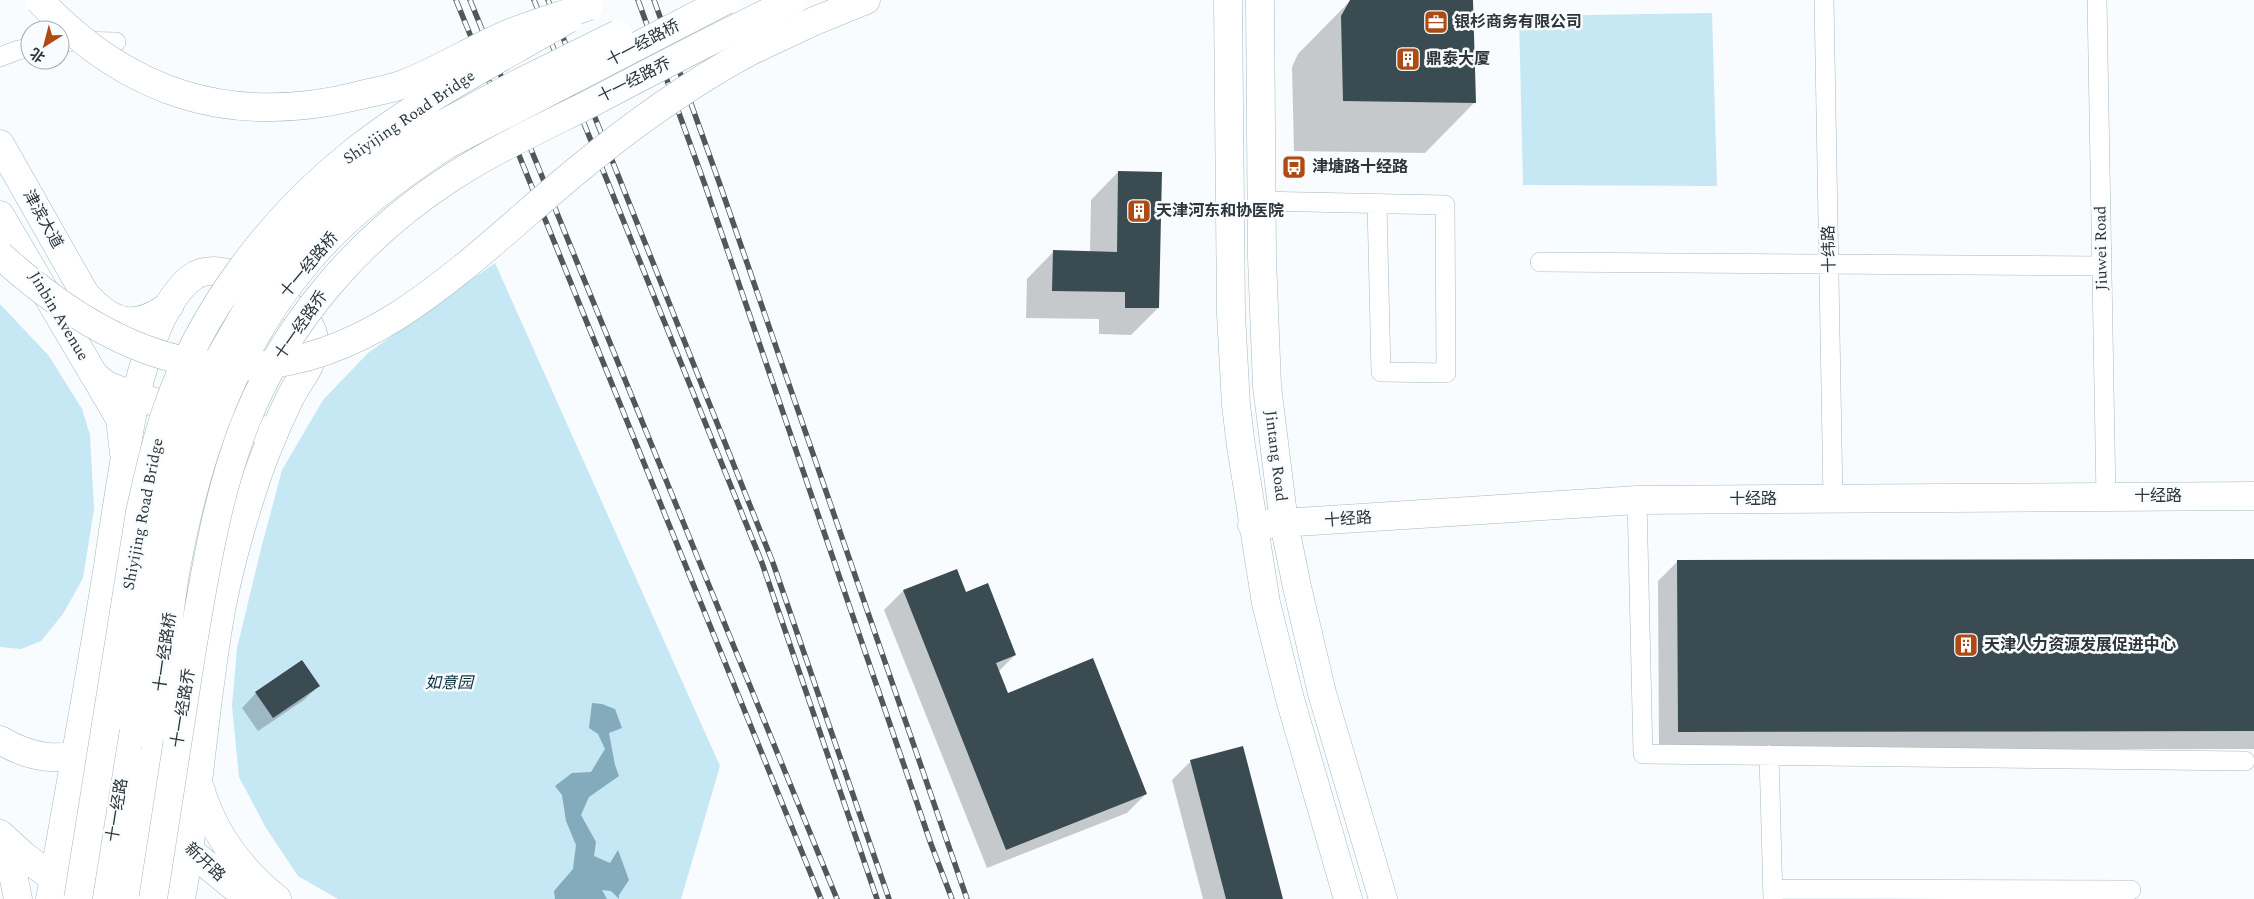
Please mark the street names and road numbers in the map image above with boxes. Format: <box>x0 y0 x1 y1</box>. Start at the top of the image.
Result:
street label: 十一经路桥 <box>602 14 684 72</box>
street label: 十一经路乔 <box>593 51 675 109</box>
street label: Shiyijing Road Bridge <box>338 64 480 170</box>
street label: 津滨大道 <box>17 185 69 253</box>
street label: Jiuwei Road <box>2088 205 2114 291</box>
street label: 十纬路 <box>1817 225 1841 273</box>
street label: 十一经路桥 <box>274 227 344 303</box>
street label: Jinbin Avenue <box>23 267 95 365</box>
street label: 十一经路乔 <box>268 285 334 365</box>
street label: Jintang Road <box>1258 409 1294 503</box>
street label: Shiyijing Road Bridge <box>116 436 170 592</box>
street label: 十经路 <box>2134 484 2182 508</box>
street label: 十经路 <box>1729 487 1777 511</box>
street label: 十经路 <box>1323 505 1373 533</box>
street label: 十一经路桥 <box>148 611 182 693</box>
street label: 十一经路乔 <box>165 667 201 749</box>
street label: 十一经路 <box>100 777 134 843</box>
street label: 新开路 <box>179 837 231 887</box>

